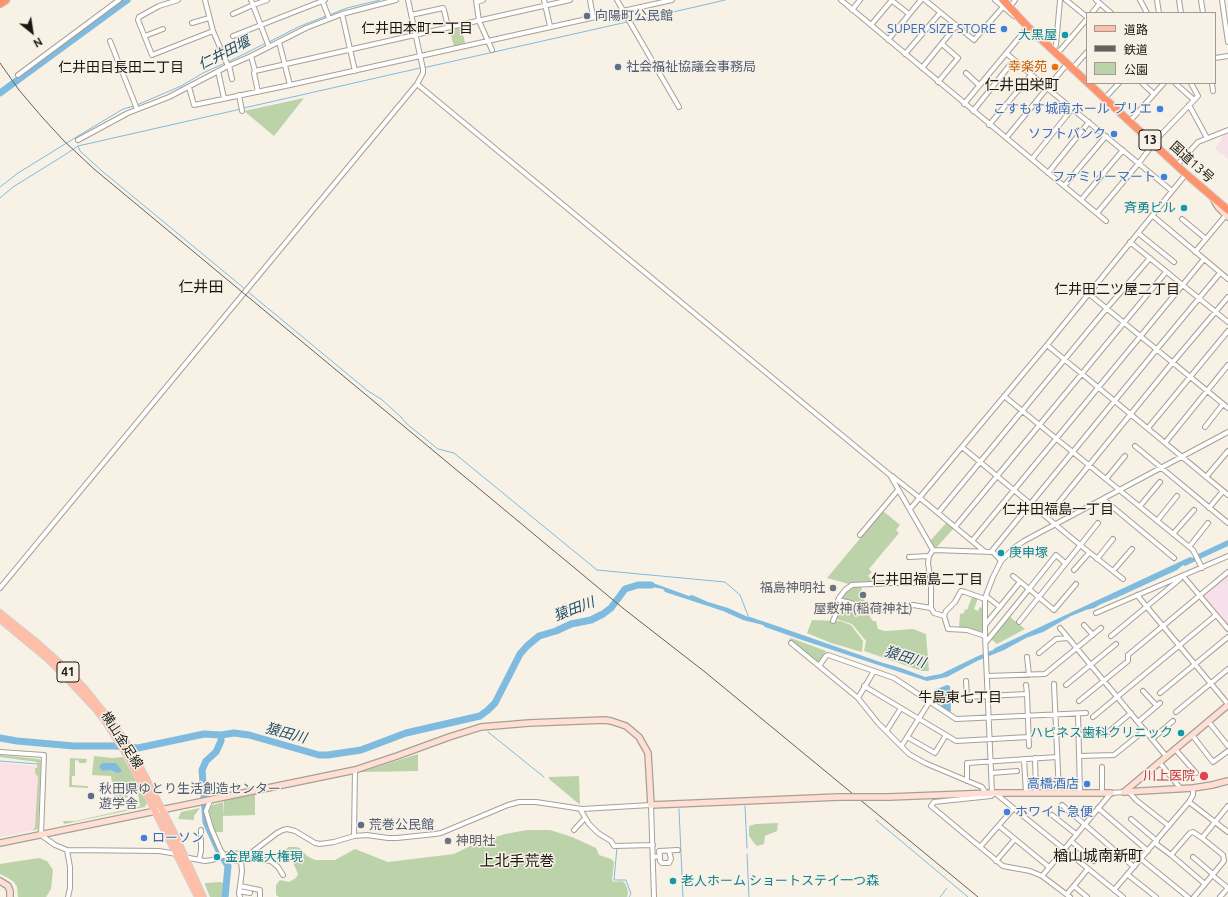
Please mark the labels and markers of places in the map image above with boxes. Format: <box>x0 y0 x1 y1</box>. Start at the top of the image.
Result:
place label: 向陽町公民館 <box>595 8 673 24</box>
marker: 向陽町公民館 <box>582 11 592 21</box>
place label: SUPER SIZE STORE <box>887 21 996 37</box>
marker: SUPER SIZE STORE <box>999 24 1009 34</box>
place label: 大黒屋 <box>1018 27 1057 43</box>
marker: 大黒屋 <box>1060 30 1070 40</box>
place label: 社会福祉協議会事務局 <box>626 59 756 75</box>
place label: 幸楽苑 <box>1008 59 1047 75</box>
marker: 社会福祉協議会事務局 <box>613 62 623 72</box>
marker: 幸楽苑 <box>1050 62 1060 72</box>
place label: こすもす城南ホール プリエ <box>993 101 1152 117</box>
marker: こすもす城南ホール プリエ <box>1155 104 1165 114</box>
place label: ソフトバンク <box>1028 126 1106 142</box>
marker: ソフトバンク <box>1109 129 1119 139</box>
place label: ファミリーマート <box>1052 169 1156 185</box>
marker: ファミリーマート <box>1159 172 1169 182</box>
place label: 斉勇ビル <box>1124 200 1176 216</box>
marker: 斉勇ビル <box>1179 203 1189 213</box>
place label: 庚申塚 <box>1009 545 1048 561</box>
marker: 庚申塚 <box>996 548 1006 558</box>
place label: 福島神明社 <box>760 580 825 596</box>
marker: 福島神明社 <box>828 583 838 593</box>
marker: 屋敷神(稲荷神社) <box>858 590 868 600</box>
place label: 屋敷神(稲荷神社) <box>813 601 913 617</box>
place label: ハピネス歯科クリニック <box>1030 725 1173 741</box>
marker: ハピネス歯科クリニック <box>1176 728 1186 738</box>
place label: 川上医院 <box>1143 768 1195 784</box>
marker: 川上医院 <box>1198 770 1210 782</box>
place label: 高橋酒店 <box>1027 776 1079 792</box>
marker: 高橋酒店 <box>1082 779 1092 789</box>
place label: 秋田県ゆとり生活創造センター 遊学舎 <box>99 781 281 812</box>
marker: 秋田県ゆとり生活創造センター 遊学舎 <box>86 791 96 801</box>
place label: ホワイト急便 <box>1015 804 1093 820</box>
marker: ホワイト急便 <box>1002 807 1012 817</box>
place label: 荒巻公民館 <box>369 817 434 833</box>
marker: 荒巻公民館 <box>356 820 366 830</box>
place label: ローソン <box>152 830 204 846</box>
marker: ローソン <box>139 833 149 843</box>
place label: 神明社 <box>456 833 495 849</box>
marker: 神明社 <box>443 836 453 846</box>
place label: 金毘羅大権現 <box>225 849 303 865</box>
marker: 金毘羅大権現 <box>212 852 222 862</box>
place label: 老人ホーム ショートステイ一つ森 <box>681 873 879 889</box>
marker: 老人ホーム ショートステイ一つ森 <box>668 876 678 886</box>

